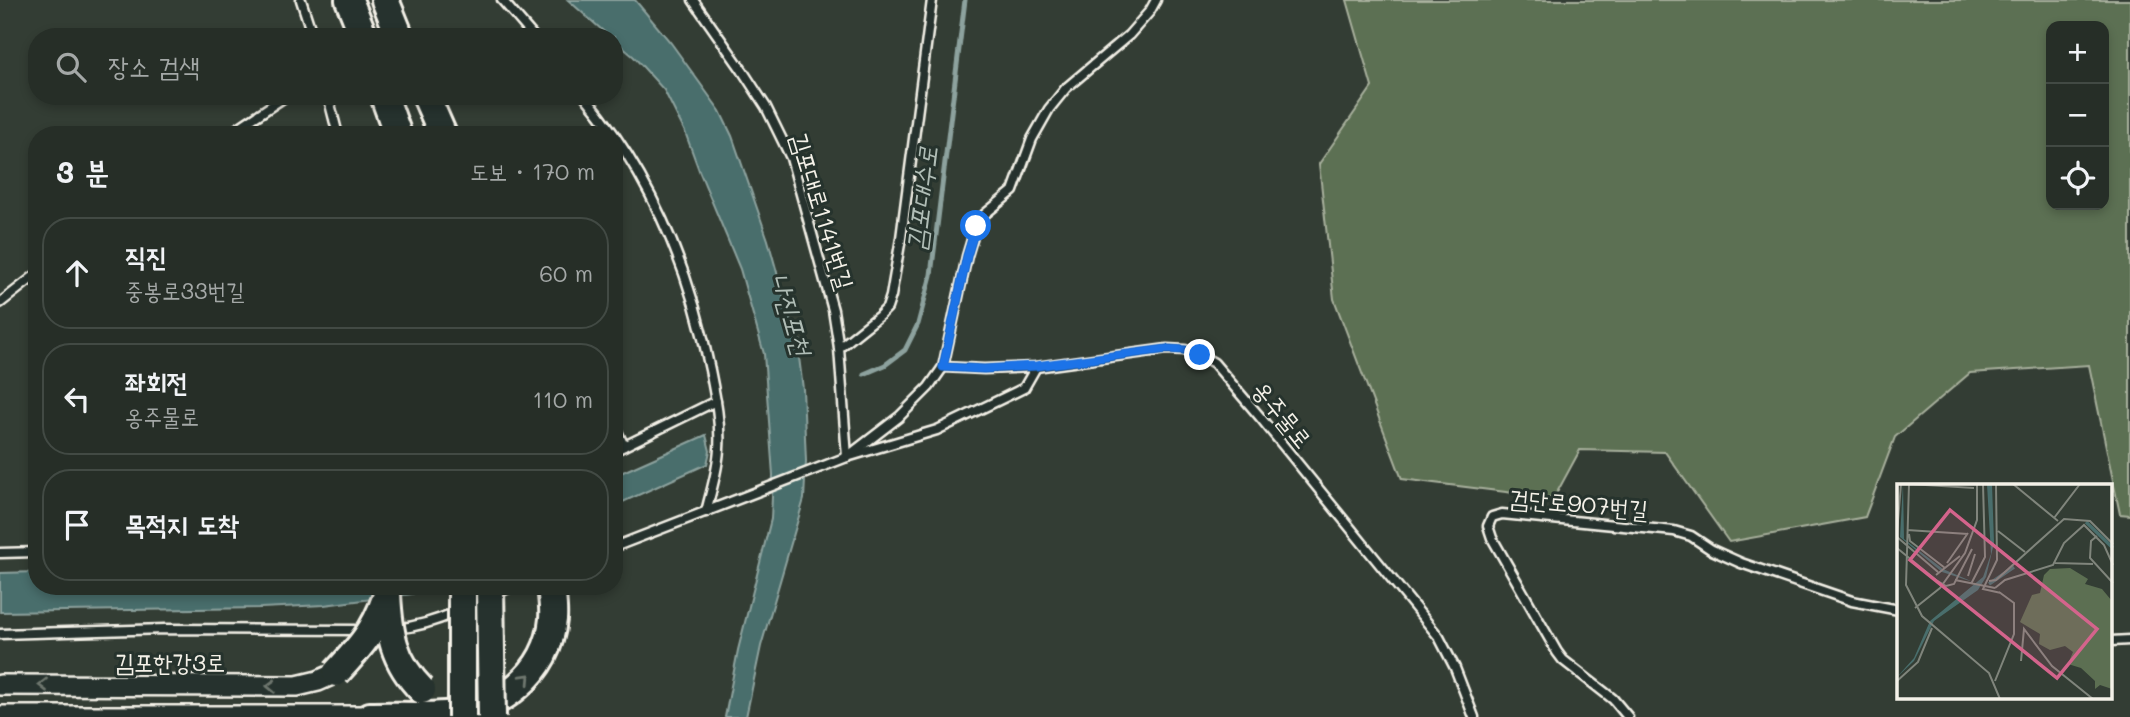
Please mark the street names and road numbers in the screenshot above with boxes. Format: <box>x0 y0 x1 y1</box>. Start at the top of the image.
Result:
street label: 김포대로1141번길 <box>784 129 862 293</box>
street label: 옹주물로 <box>1247 374 1319 454</box>
street label: 검단로907번길 <box>1508 482 1650 524</box>
street label: 김포한강3로 <box>115 646 225 677</box>

